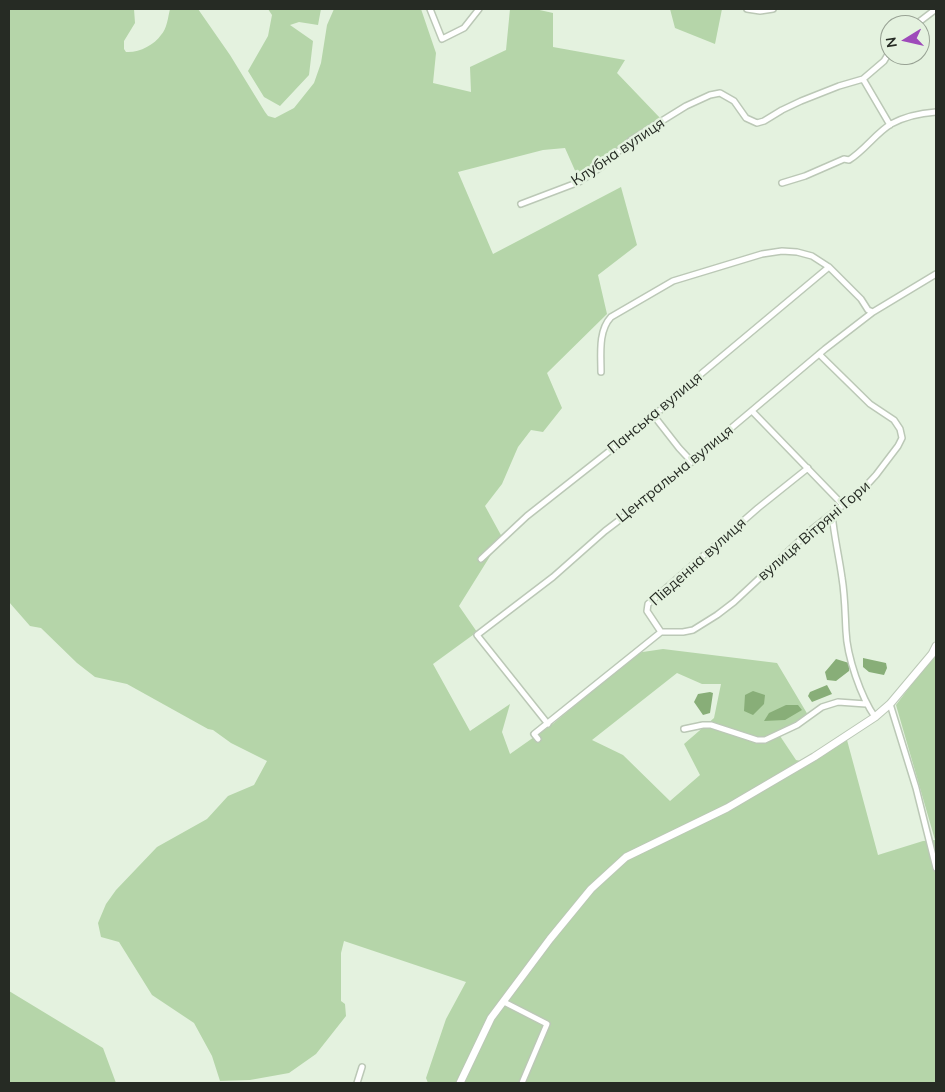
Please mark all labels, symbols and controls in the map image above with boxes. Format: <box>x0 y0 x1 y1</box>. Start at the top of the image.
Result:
north arrow <box>880 15 930 65</box>
text: N <box>881 36 901 49</box>
street label: Клубна вулиця <box>568 114 668 190</box>
street label: Панська вулиця <box>604 368 706 458</box>
street label: Центральна вулиця <box>613 421 737 527</box>
street label: вулиця Вітряні Гори <box>754 477 874 585</box>
street label: Південна вулиця <box>646 514 750 610</box>

